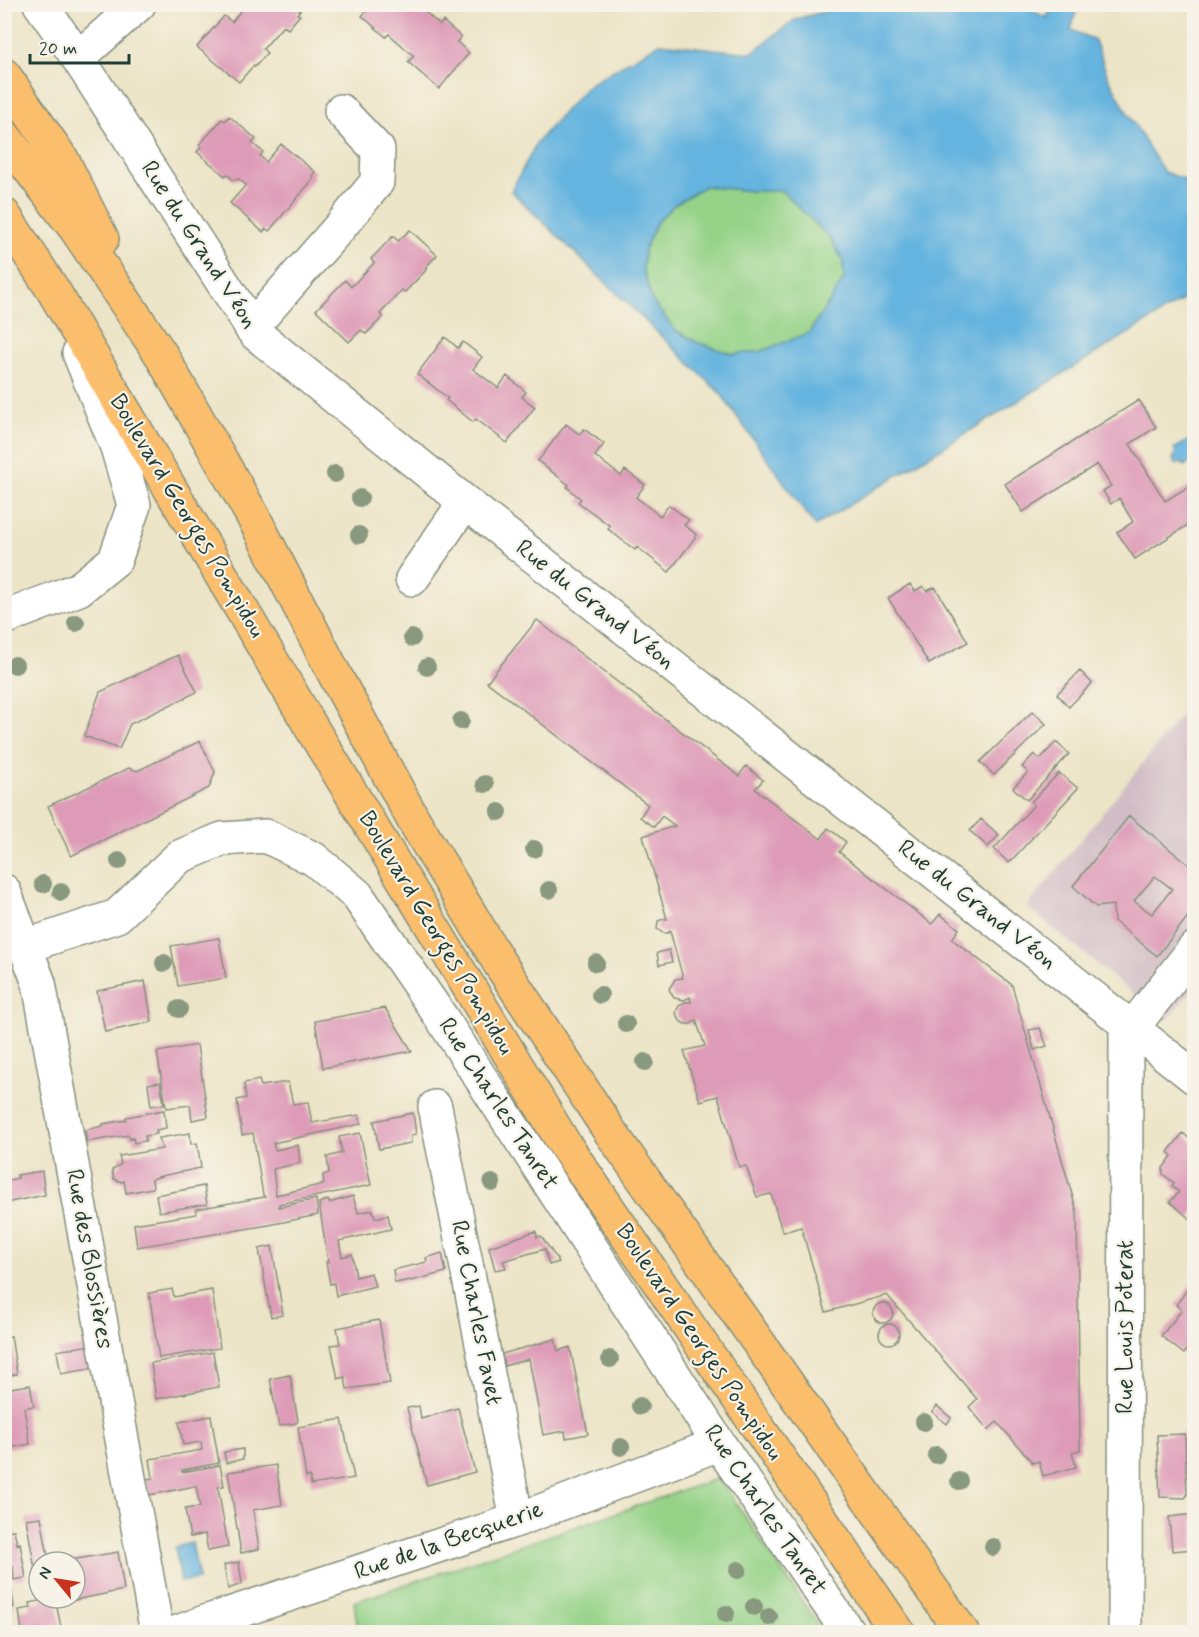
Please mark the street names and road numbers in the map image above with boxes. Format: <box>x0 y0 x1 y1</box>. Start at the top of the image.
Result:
street label: Rue du Grand Véon <box>133 155 265 335</box>
street label: Boulevard Georges Pompidou <box>99 388 272 645</box>
street label: Rue du Grand Véon <box>509 533 681 677</box>
street label: Boulevard Georges Pompidou <box>348 805 521 1062</box>
street label: Rue du Grand Véon <box>891 833 1063 977</box>
street label: Rue Charles Tanret <box>431 1012 565 1196</box>
street label: Rue des Blossières <box>58 1167 120 1352</box>
street label: Rue Charles Favet <box>443 1218 509 1408</box>
street label: Boulevard Georges Pompidou <box>606 1218 790 1468</box>
street label: Rue Louis Poterat <box>1110 1240 1141 1414</box>
street label: Rue Charles Tanret <box>696 1419 834 1601</box>
street label: Rue de la Becquerie <box>350 1494 548 1588</box>

